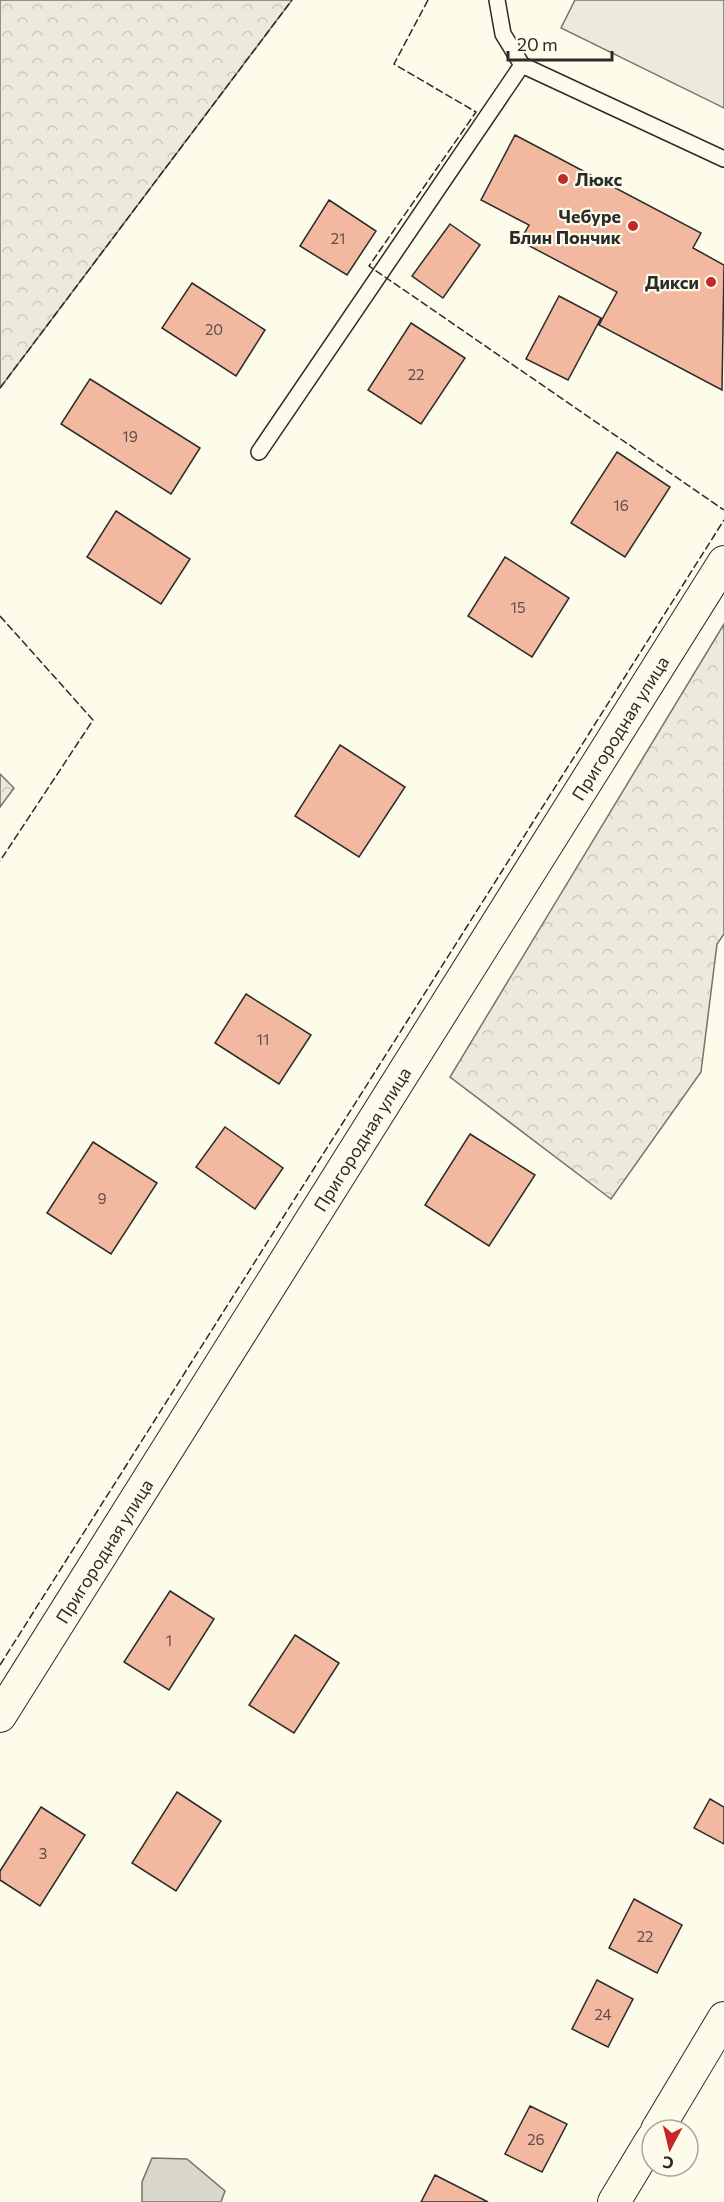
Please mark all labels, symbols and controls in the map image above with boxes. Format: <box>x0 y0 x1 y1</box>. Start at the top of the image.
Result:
scale bar <box>508 24 612 62</box>
text: 20 m <box>517 33 558 55</box>
place label: Люкс <box>575 168 623 190</box>
marker: Люкс <box>556 172 570 186</box>
place label: Чебуре Блин Пончик <box>509 205 622 248</box>
marker: Чебуре Блин Пончик <box>626 219 640 233</box>
house number: 21 <box>331 229 345 247</box>
place label: Дикси <box>645 271 699 293</box>
marker: Дикси <box>704 275 718 289</box>
house number: 20 <box>205 320 223 338</box>
house number: 22 <box>408 365 424 383</box>
house number: 19 <box>122 427 138 445</box>
house number: 16 <box>613 496 629 514</box>
house number: 15 <box>510 598 526 616</box>
street label: Пригородная улица <box>567 652 673 804</box>
house number: 11 <box>257 1030 269 1048</box>
street label: Пригородная улица <box>309 1063 415 1215</box>
house number: 9 <box>97 1189 107 1207</box>
street label: Пригородная улица <box>51 1475 157 1627</box>
house number: 1 <box>166 1631 172 1649</box>
house number: 3 <box>39 1844 47 1862</box>
house number: 22 <box>637 1927 653 1945</box>
house number: 24 <box>594 2005 612 2023</box>
north arrow <box>640 2118 700 2178</box>
house number: 26 <box>527 2130 545 2148</box>
text: С <box>661 2153 675 2173</box>

